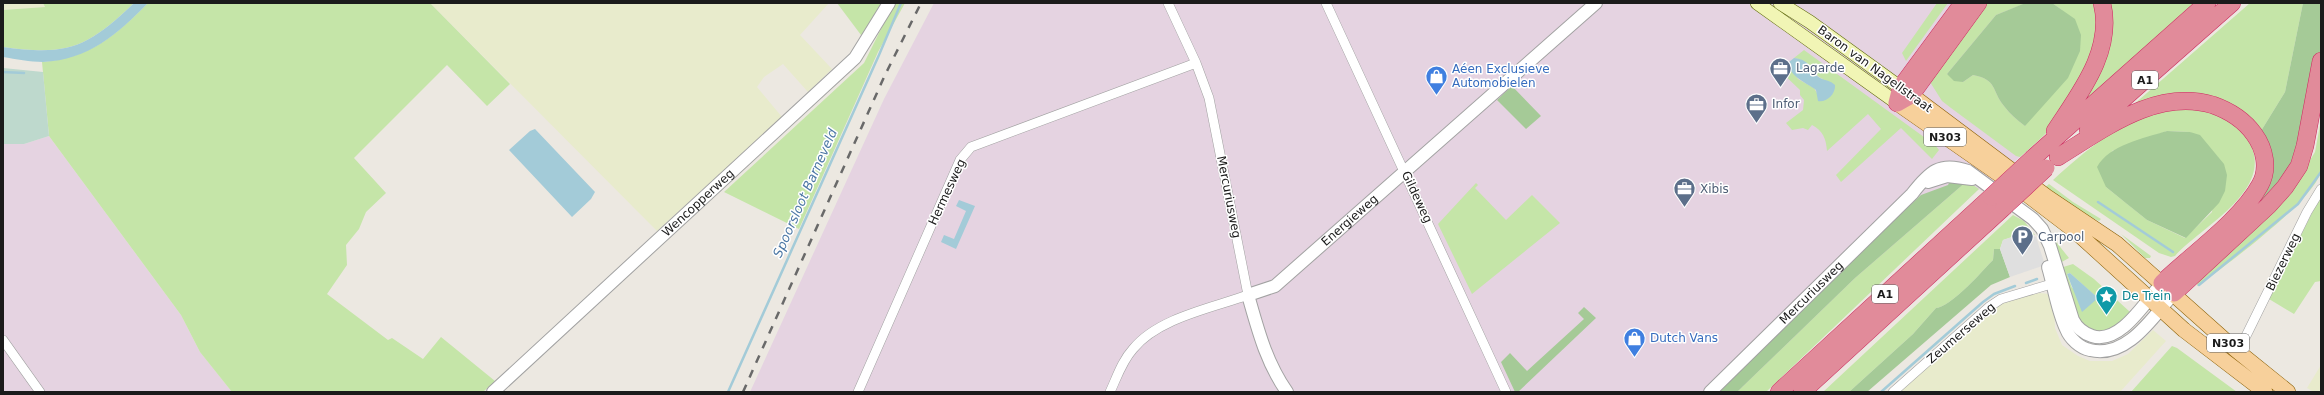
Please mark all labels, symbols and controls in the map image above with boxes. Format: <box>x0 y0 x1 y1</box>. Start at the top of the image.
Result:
street label: Baron van Nagellstraat <box>1815 23 1935 115</box>
office icon: Lagarde <box>1768 55 1794 88</box>
place label: Lagarde <box>1796 61 1845 75</box>
place label: Aéen Exclusieve Automobielen <box>1452 62 1550 90</box>
shop icon: Aéen Exclusieve Automobielen <box>1423 63 1449 96</box>
road number: A1 <box>2132 71 2158 89</box>
office icon: Infor <box>1743 91 1769 124</box>
place label: Infor <box>1772 97 1800 111</box>
water label: Spoorsloot Barneveld <box>770 126 840 260</box>
road number: N303 <box>1924 128 1966 146</box>
street label: Mercuriusweg <box>1214 155 1244 239</box>
street label: Hermesweg <box>926 157 968 227</box>
street label: Wencopperweg <box>659 166 737 239</box>
street label: Gildeweg <box>1399 169 1435 225</box>
office icon: Xibis <box>1671 176 1697 209</box>
place label: Xibis <box>1700 182 1729 196</box>
street label: Energieweg <box>1319 192 1381 249</box>
parking icon: Carpool <box>2009 224 2035 257</box>
place label: Carpool <box>2038 230 2084 244</box>
street label: Biezerweg <box>2263 231 2303 293</box>
street label: Mercuriusweg <box>1777 258 1846 327</box>
place icon: De Trein <box>2094 283 2120 316</box>
road number: A1 <box>1872 285 1898 303</box>
place label: De Trein <box>2122 289 2171 303</box>
street label: Zeumerseweg <box>1924 300 1998 366</box>
shop icon: Dutch Vans <box>1622 325 1648 358</box>
place label: Dutch Vans <box>1650 331 1718 345</box>
road number: N303 <box>2207 334 2249 352</box>

